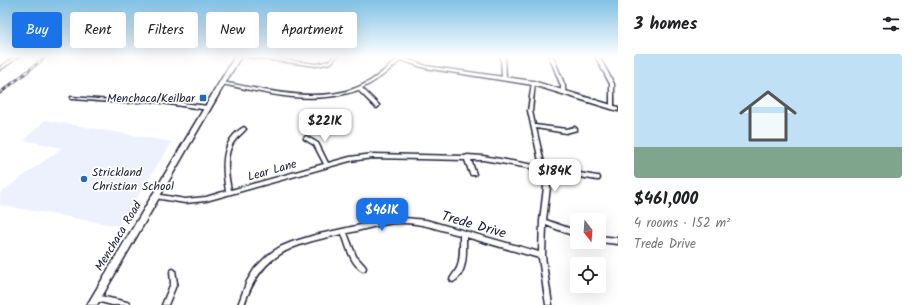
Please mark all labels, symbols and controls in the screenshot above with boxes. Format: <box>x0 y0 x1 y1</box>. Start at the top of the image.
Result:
text: 3 homes <box>634 11 697 38</box>
chip: Buy <box>12 12 62 48</box>
chip: Rent <box>70 12 126 48</box>
chip: Filters <box>134 12 198 48</box>
chip: New <box>206 12 259 48</box>
chip: Apartment <box>267 12 357 48</box>
icon: filters <box>880 13 902 35</box>
icon: home <box>732 80 804 152</box>
place label: Menchaca/Keilbar <box>107 89 196 108</box>
marker: Menchaca/Keilbar <box>198 93 208 103</box>
pin: $221K <box>297 109 353 143</box>
text: $221K <box>308 111 342 132</box>
street label: Lear Lane <box>245 154 300 187</box>
pin: $184K <box>527 159 583 193</box>
text: $184K <box>538 161 572 182</box>
place label: Strickland Christian School <box>92 163 174 196</box>
marker: Strickland Christian School <box>79 174 89 184</box>
text: $461,000 <box>634 186 698 213</box>
street label: Menchaca Road <box>90 197 147 275</box>
pin: $461K <box>354 198 410 232</box>
text: $461K <box>365 200 399 221</box>
street label: Trede Drive <box>439 205 509 245</box>
north arrow <box>570 213 606 249</box>
map controls <box>570 213 606 293</box>
text: 4 rooms · 152 m² <box>634 213 730 234</box>
text: Trede Drive <box>634 234 696 255</box>
button: locate <box>570 257 606 293</box>

